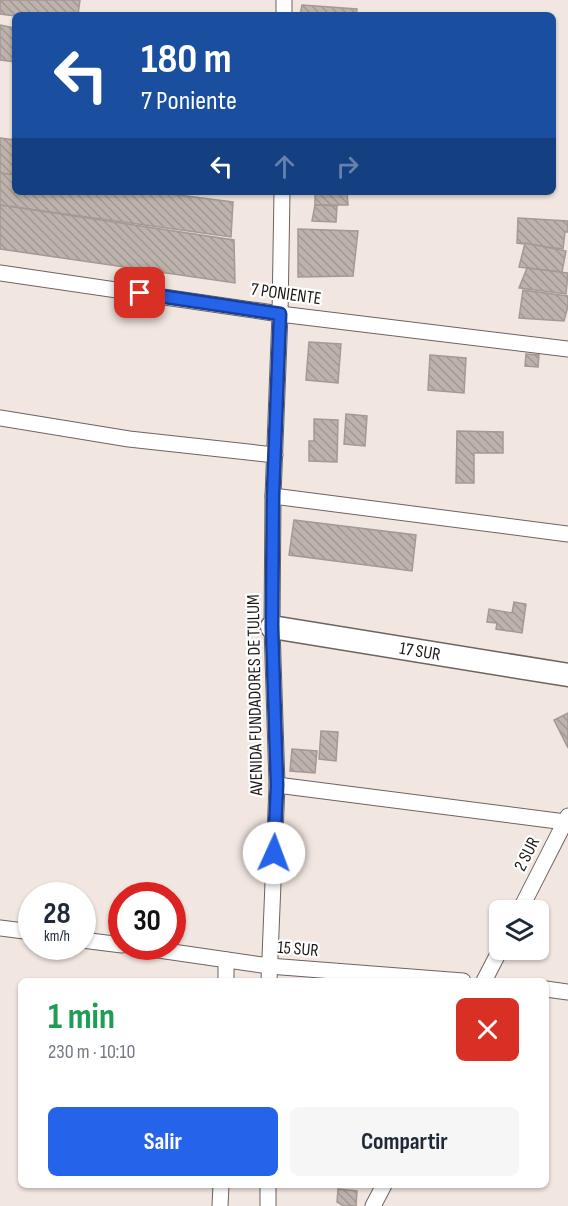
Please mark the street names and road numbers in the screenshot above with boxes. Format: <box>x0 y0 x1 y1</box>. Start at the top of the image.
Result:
street label: 7 PONIENTE <box>250 279 322 309</box>
street label: AVENIDA FUNDADORES DE TULUM <box>243 594 267 797</box>
street label: 17 SUR <box>398 637 442 665</box>
street label: 2 SUR <box>510 834 544 874</box>
street label: 15 SUR <box>277 937 319 961</box>

